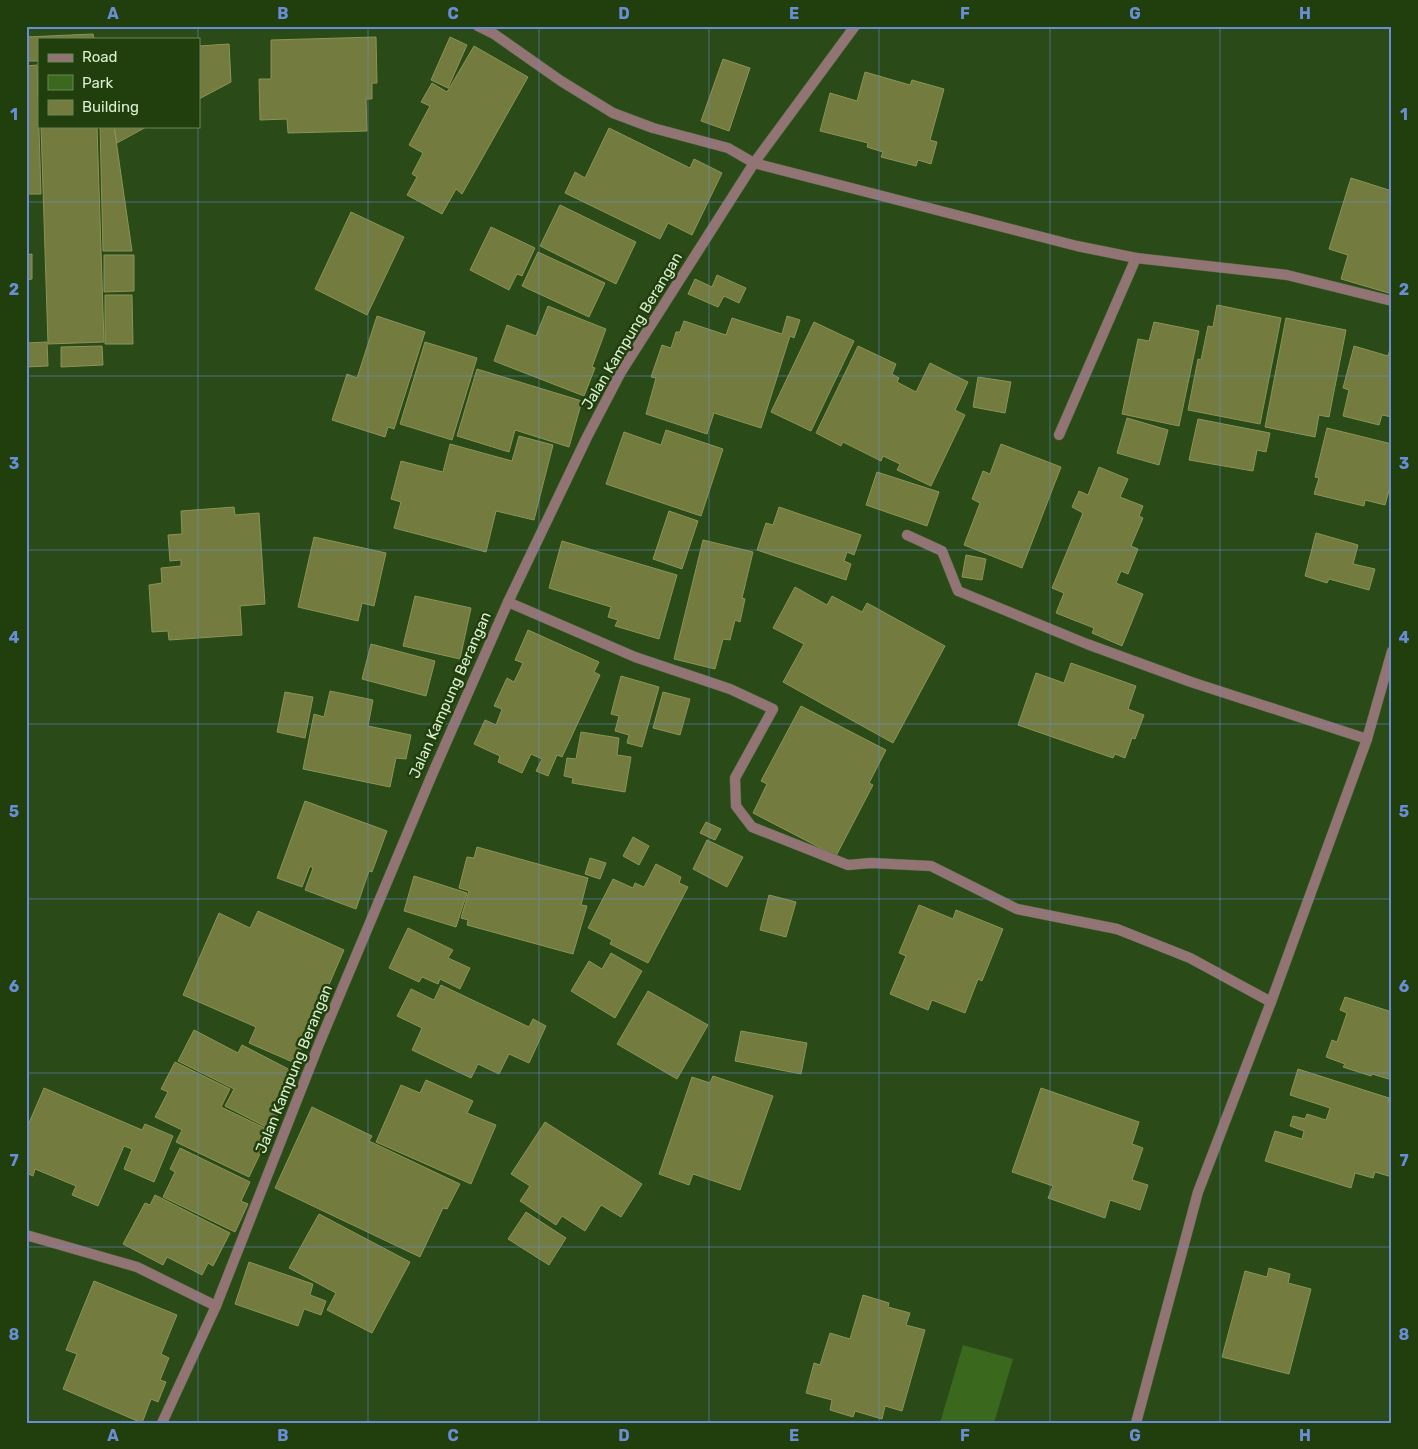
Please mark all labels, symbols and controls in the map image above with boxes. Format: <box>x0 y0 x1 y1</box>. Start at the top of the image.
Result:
text: A <box>107 4 119 23</box>
text: B <box>277 4 289 23</box>
text: C <box>447 4 459 23</box>
text: D <box>618 4 630 23</box>
text: E <box>789 4 799 23</box>
text: F <box>960 4 970 23</box>
text: G <box>1129 4 1141 23</box>
text: H <box>1299 4 1311 23</box>
legend <box>38 38 200 128</box>
text: Road <box>82 48 118 66</box>
text: Park <box>82 74 113 92</box>
text: Building <box>82 98 139 116</box>
text: 1 <box>10 105 18 124</box>
text: 1 <box>1400 105 1408 124</box>
street label: Jalan Kampung Berangan <box>578 249 686 413</box>
text: 2 <box>9 280 19 299</box>
text: 2 <box>1399 280 1409 299</box>
text: 3 <box>9 454 19 473</box>
text: 3 <box>1399 454 1409 473</box>
street label: Jalan Kampung Berangan <box>405 609 495 781</box>
text: 4 <box>9 628 20 647</box>
text: 4 <box>1399 628 1410 647</box>
text: 5 <box>9 802 19 821</box>
text: 5 <box>1399 802 1409 821</box>
text: 6 <box>9 977 19 996</box>
text: 6 <box>1399 977 1409 996</box>
street label: Jalan Kampung Berangan <box>252 982 336 1156</box>
text: 7 <box>9 1151 19 1170</box>
text: 7 <box>1399 1151 1409 1170</box>
text: 8 <box>9 1325 20 1344</box>
text: 8 <box>1399 1325 1410 1344</box>
text: A <box>107 1426 119 1445</box>
text: B <box>277 1426 289 1445</box>
text: C <box>447 1426 459 1445</box>
text: D <box>618 1426 630 1445</box>
text: E <box>789 1426 799 1445</box>
text: F <box>960 1426 970 1445</box>
text: G <box>1129 1426 1141 1445</box>
text: H <box>1299 1426 1311 1445</box>

